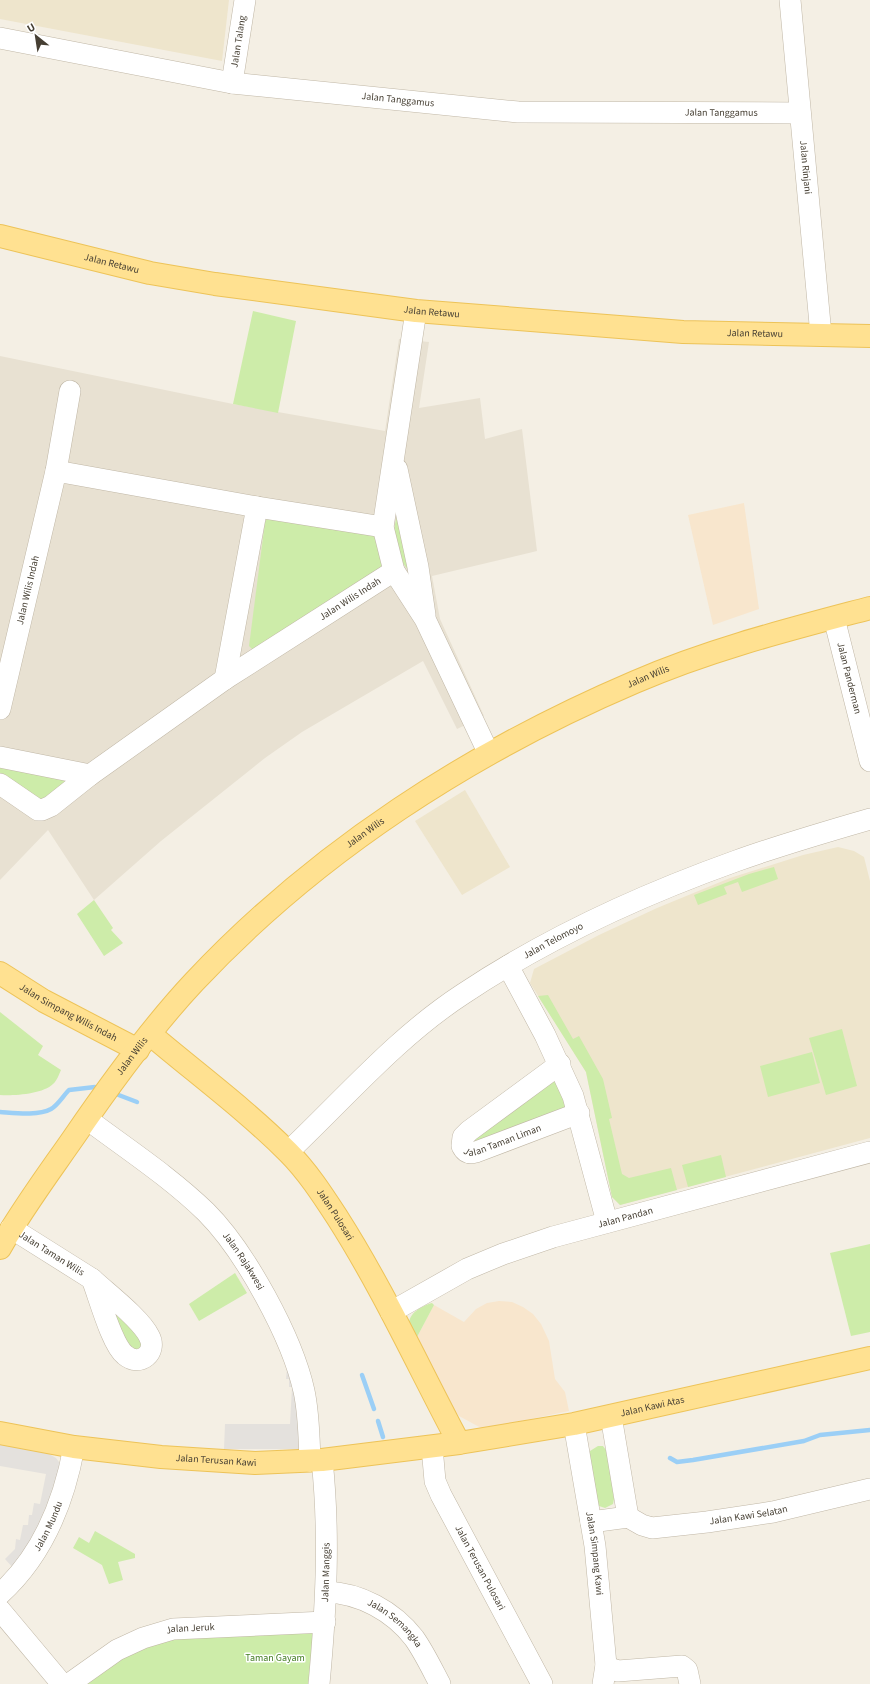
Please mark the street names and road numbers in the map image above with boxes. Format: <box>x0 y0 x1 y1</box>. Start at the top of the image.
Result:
street label: Jalan Talang <box>228 14 249 69</box>
street label: Jalan Tanggamus <box>361 89 435 110</box>
street label: Jalan Tanggamus <box>685 106 758 120</box>
street label: Jalan Rinjani <box>796 140 815 195</box>
street label: Jalan Retawu <box>83 250 141 277</box>
street label: Jalan Retawu <box>403 302 460 321</box>
street label: Jalan Retawu <box>727 326 783 341</box>
street label: Jalan Wilis Indah <box>13 554 43 626</box>
street label: Jalan Wilis Indah <box>317 574 384 624</box>
street label: Jalan Panderman <box>833 641 865 715</box>
street label: Jalan Wilis <box>625 662 671 692</box>
street label: Jalan Wilis <box>343 814 387 852</box>
street label: Jalan Telomoyo <box>521 919 586 963</box>
street label: Jalan Simpang Wilis Indah <box>17 980 120 1045</box>
street label: Jalan Wilis <box>113 1034 151 1078</box>
street label: Jalan Taman Liman <box>461 1121 543 1160</box>
street label: Jalan Pulosari <box>313 1186 357 1243</box>
street label: Jalan Pandan <box>596 1203 655 1232</box>
street label: Jalan Taman Wilis <box>16 1228 87 1279</box>
street label: Jalan Rajakwesi <box>219 1229 267 1293</box>
street label: Jalan Kawi Atas <box>619 1393 686 1420</box>
street label: Jalan Terusan Kawi <box>175 1451 257 1470</box>
street label: Jalan Mundu <box>30 1499 66 1554</box>
street label: Jalan Kawi Selatan <box>709 1502 789 1529</box>
street label: Jalan Simpang Kawi <box>582 1510 607 1596</box>
street label: Jalan Terusan Pulosari <box>451 1523 508 1613</box>
street label: Jalan Manggis <box>318 1542 333 1602</box>
street label: Jalan Semangka <box>365 1596 425 1650</box>
street label: Jalan Jeruk <box>164 1620 215 1638</box>

